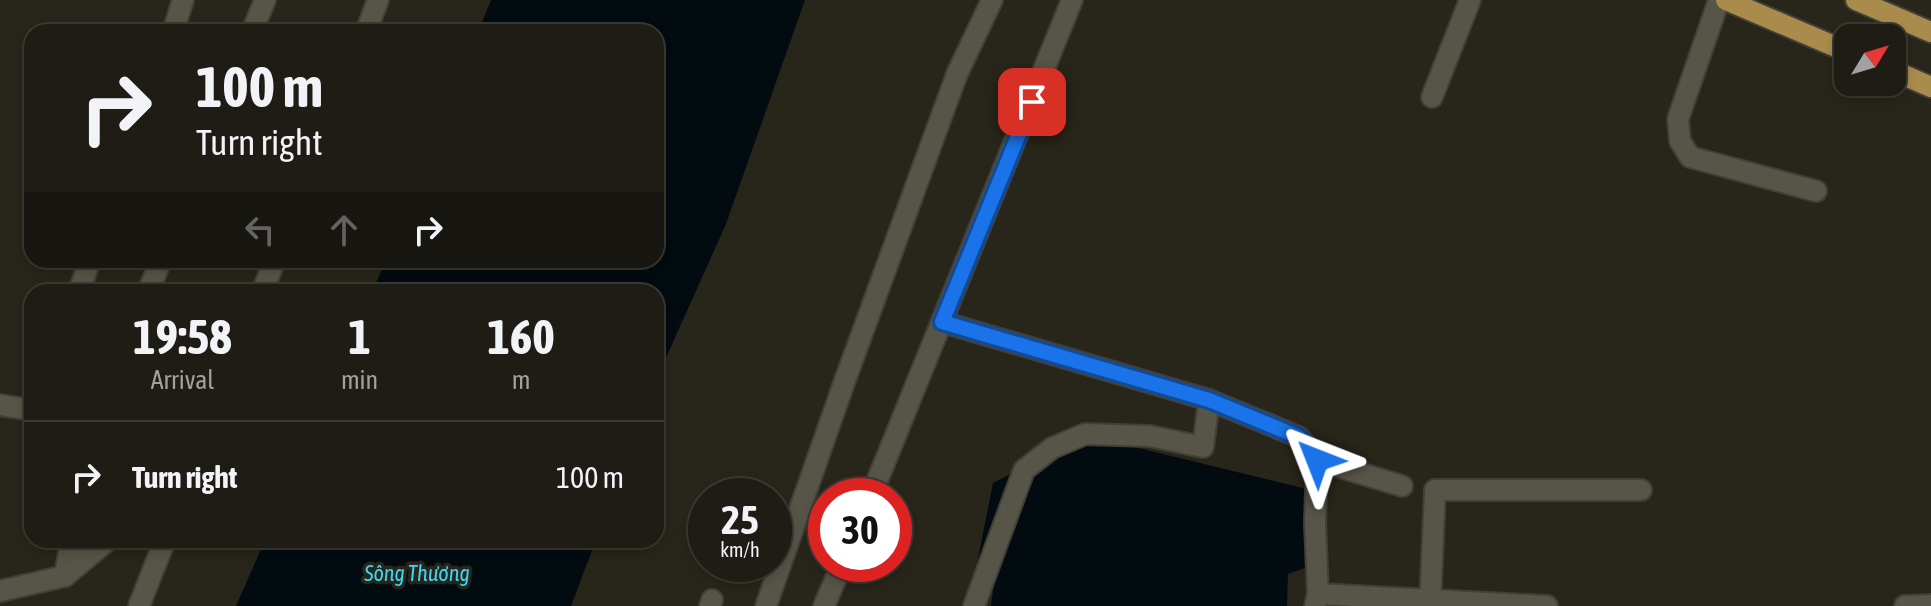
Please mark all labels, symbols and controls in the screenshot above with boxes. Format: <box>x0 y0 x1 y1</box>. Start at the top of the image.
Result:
north arrow <box>1834 24 1906 96</box>
map controls <box>1834 24 1906 96</box>
text: 100 m <box>196 55 323 119</box>
icon: right <box>64 56 168 160</box>
pin <box>998 68 1066 136</box>
icon: arrive <box>1010 80 1054 124</box>
text: Turn right <box>196 121 323 163</box>
icon: left <box>238 208 282 252</box>
icon: ahead <box>322 208 366 252</box>
icon: right <box>406 208 450 252</box>
text: 19:58 <box>133 309 232 364</box>
text: 1 <box>348 309 371 364</box>
text: 160 <box>487 309 555 364</box>
text: Arrival <box>151 365 214 395</box>
text: min <box>341 365 378 395</box>
text: m <box>512 365 530 395</box>
position arrow <box>1275 418 1359 502</box>
icon: right <box>64 455 108 499</box>
text: Turn right <box>132 460 238 494</box>
text: 100 m <box>556 460 624 494</box>
speed limit sign: 30 <box>808 478 912 582</box>
text: 25 <box>721 497 759 542</box>
text: km/h <box>720 538 760 561</box>
water label: Sông Thương <box>363 560 470 586</box>

